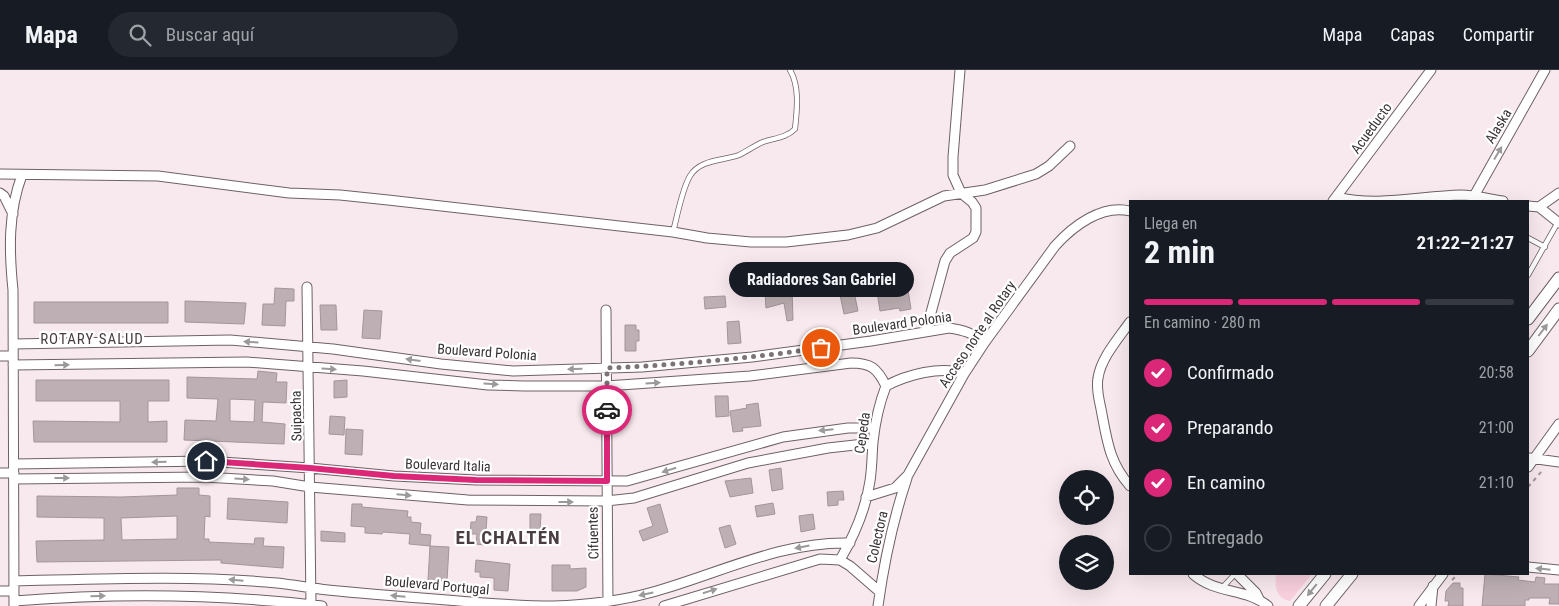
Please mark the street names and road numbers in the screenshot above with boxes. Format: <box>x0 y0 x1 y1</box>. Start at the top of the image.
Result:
street label: Acueducto <box>1347 99 1395 157</box>
street label: Alaska <box>1482 106 1514 146</box>
street label: Acceso norte al Rotary <box>935 277 1019 390</box>
street label: Boulevard Polonia <box>852 308 952 338</box>
street label: Boulevard Polonia <box>437 341 537 363</box>
street label: Suipacha <box>288 390 304 442</box>
street label: Cepeda <box>851 411 873 455</box>
street label: Boulevard Italia <box>405 456 491 474</box>
street label: Cifuentes <box>585 506 601 560</box>
street label: Colectora <box>863 509 891 565</box>
street label: Boulevard Portugal <box>384 572 490 598</box>

